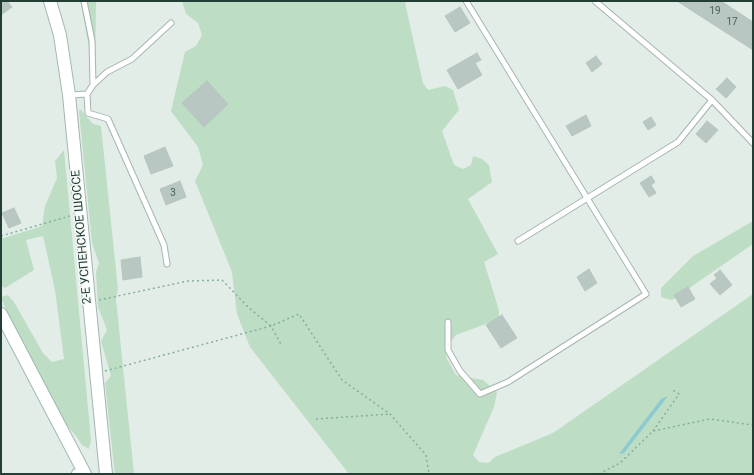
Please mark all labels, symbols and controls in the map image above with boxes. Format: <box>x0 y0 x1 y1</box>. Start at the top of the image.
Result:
house number: 19 <box>709 5 721 17</box>
house number: 17 <box>726 16 738 28</box>
street label: 2-Е УСПЕНСКОЕ ШОССЕ <box>69 169 95 305</box>
house number: 3 <box>170 187 176 199</box>

